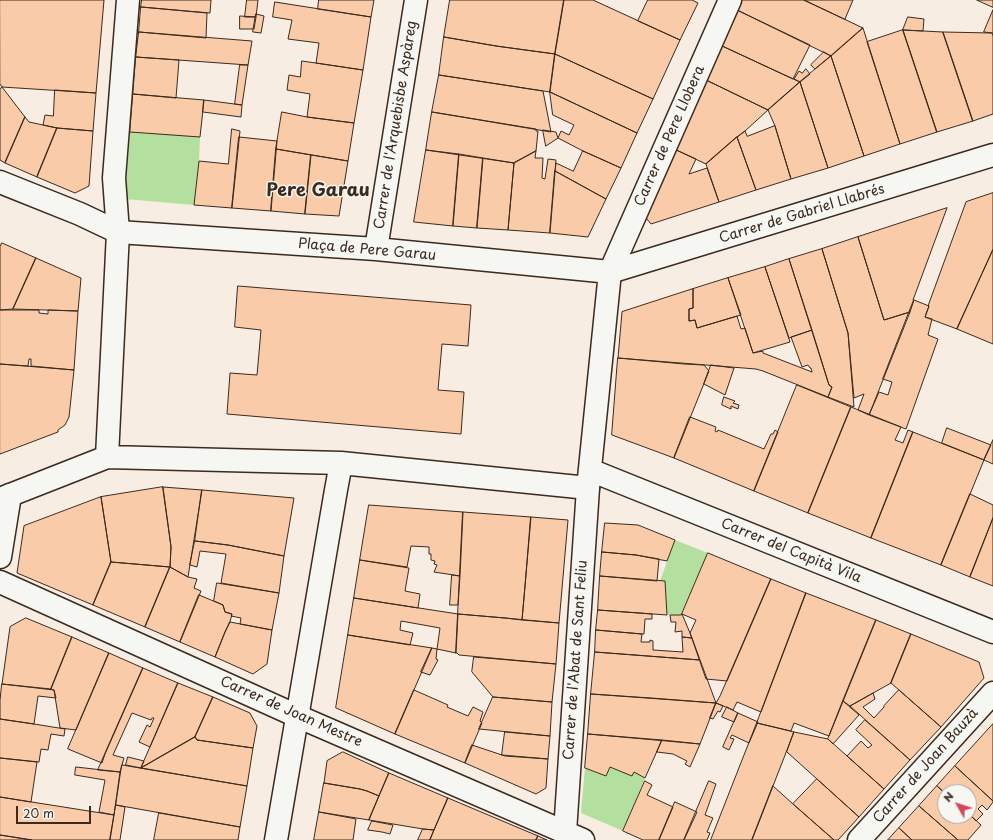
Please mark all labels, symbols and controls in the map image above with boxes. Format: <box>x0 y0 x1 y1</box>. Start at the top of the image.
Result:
street label: Carrer de l'Arquebisbe Aspàreg <box>371 20 421 230</box>
street label: Carrer de Pere Llobera <box>631 63 709 209</box>
district label: Pere Garau <box>266 180 370 202</box>
street label: Carrer de Gabriel Llabrés <box>717 181 887 247</box>
street label: Plaça de Pere Garau <box>297 236 437 264</box>
street label: Carrer del Capità Vila <box>718 515 864 587</box>
street label: Carrer de l'Abat de Sant Feliu <box>561 559 591 761</box>
street label: Carrer de Joan Mestre <box>217 673 365 751</box>
street label: Carrer de Joan Bauzà <box>870 705 982 827</box>
north arrow <box>937 784 977 824</box>
text: N <box>939 788 957 805</box>
scale bar <box>18 798 93 824</box>
text: 20 m <box>23 804 54 822</box>

